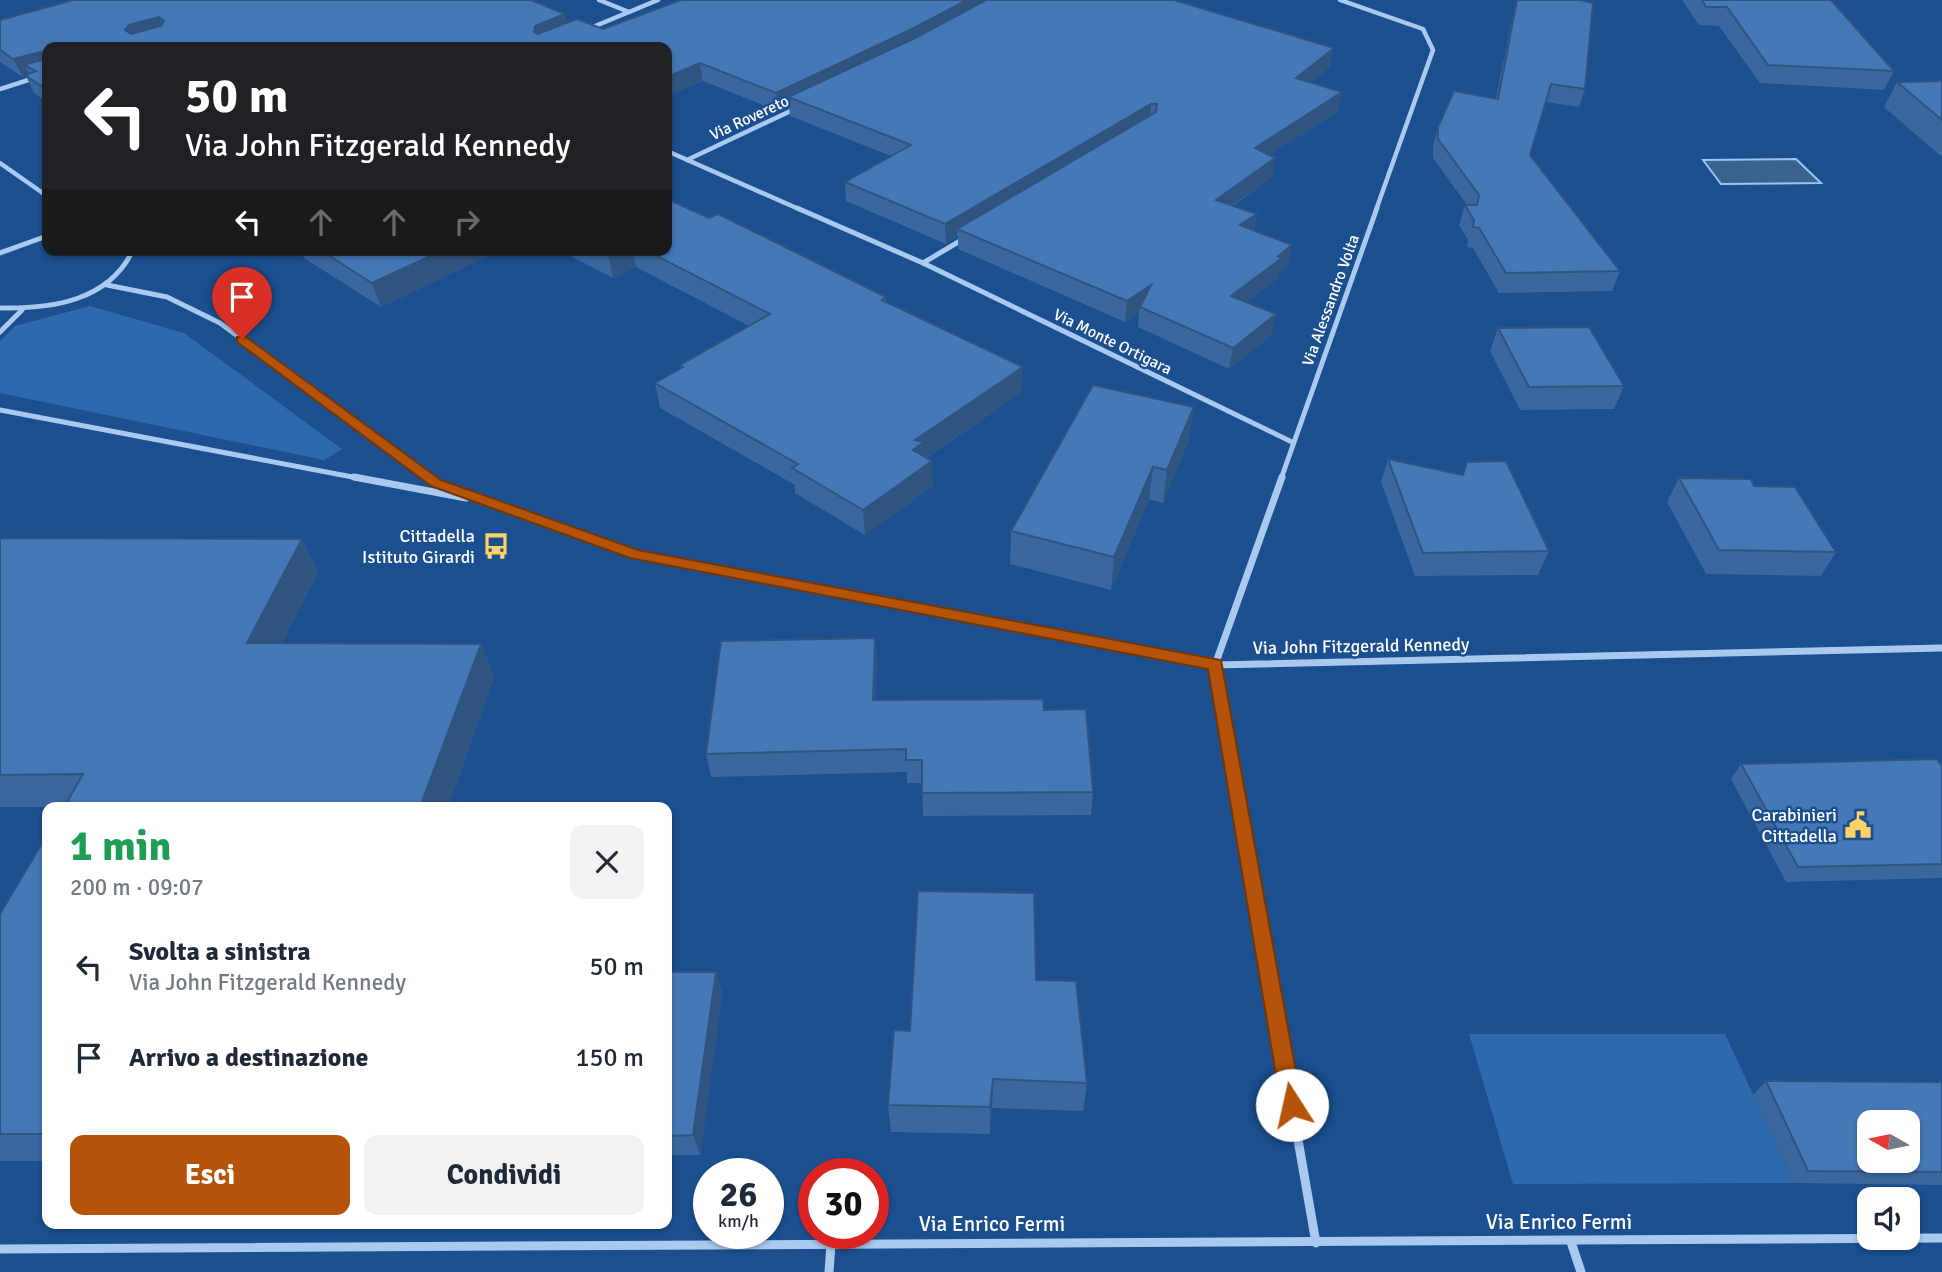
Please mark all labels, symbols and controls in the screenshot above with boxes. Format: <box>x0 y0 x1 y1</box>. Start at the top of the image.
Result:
text: 50 m <box>185 66 288 126</box>
icon: left <box>70 70 161 161</box>
street label: Via Rovereto <box>707 91 792 145</box>
text: Via John Fitzgerald Kennedy <box>185 126 571 165</box>
icon: left <box>229 203 267 241</box>
icon: ahead <box>302 203 340 241</box>
icon: ahead <box>375 203 413 241</box>
icon: right <box>448 203 486 241</box>
street label: Via Alessandro Volta <box>1298 232 1364 369</box>
pin <box>212 267 272 339</box>
icon: arrive <box>223 278 261 316</box>
street label: Via Monte Ortigara <box>1050 305 1175 379</box>
place label: Cittadella Istituto Girardi <box>362 525 475 568</box>
bus stop icon: Cittadella Istituto Girardi <box>481 531 511 561</box>
street label: Via John Fitzgerald Kennedy <box>1252 633 1470 659</box>
place label: Carabinieri Cittadella <box>1752 804 1837 847</box>
public building icon: Carabinieri Cittadella <box>1843 810 1873 840</box>
text: 1 min <box>70 821 171 872</box>
button: close <box>570 825 644 899</box>
text: 200 m · 09:07 <box>70 873 204 902</box>
text: Svolta a sinistra <box>129 936 311 968</box>
icon: left <box>70 948 108 986</box>
text: 50 m <box>589 951 644 983</box>
text: Via John Fitzgerald Kennedy <box>129 968 406 997</box>
icon: arrive <box>70 1039 108 1077</box>
text: Arrivo a destinazione <box>129 1042 369 1074</box>
text: 150 m <box>575 1042 644 1074</box>
position arrow <box>1255 1068 1329 1142</box>
north arrow <box>1857 1110 1920 1172</box>
map controls <box>1857 1110 1920 1250</box>
button: Esci <box>70 1135 350 1215</box>
button: Condividi <box>364 1135 644 1215</box>
speed limit sign: 30 <box>798 1158 889 1249</box>
text: 26 <box>720 1173 757 1216</box>
button: sound <box>1857 1187 1920 1250</box>
street label: Via Enrico Fermi <box>1486 1209 1632 1235</box>
text: km/h <box>718 1210 759 1232</box>
street label: Via Enrico Fermi <box>919 1211 1065 1237</box>

